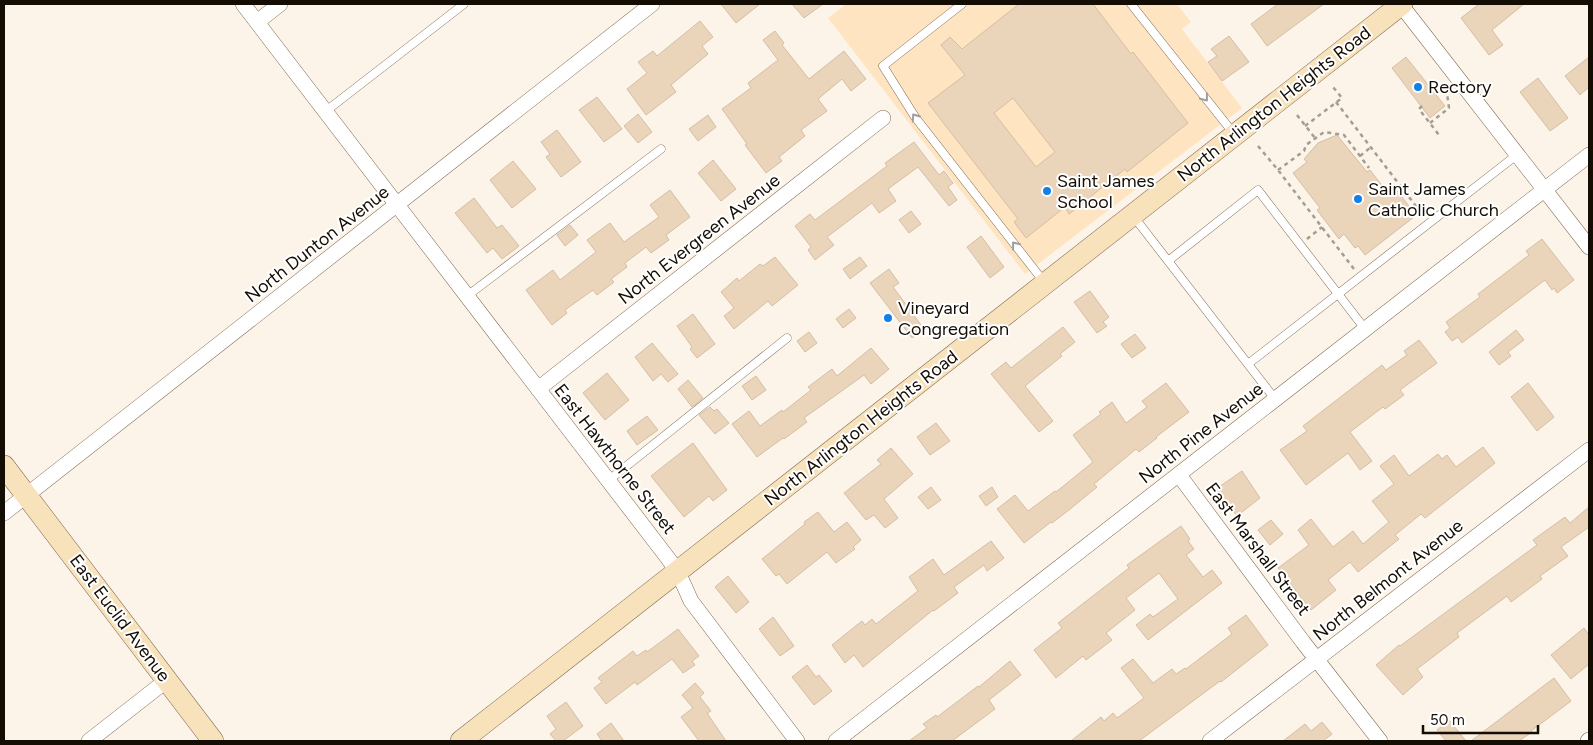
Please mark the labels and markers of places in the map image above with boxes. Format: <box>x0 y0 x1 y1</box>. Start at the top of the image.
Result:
place label: Rectory <box>1428 76 1492 98</box>
marker: Rectory <box>1412 81 1424 93</box>
place label: Saint James School <box>1057 170 1155 213</box>
place label: Saint James Catholic Church <box>1368 178 1499 221</box>
marker: Saint James School <box>1041 185 1053 197</box>
marker: Saint James Catholic Church <box>1352 193 1364 205</box>
place label: Vineyard Congregation <box>898 297 1009 340</box>
marker: Vineyard Congregation <box>882 312 894 324</box>

